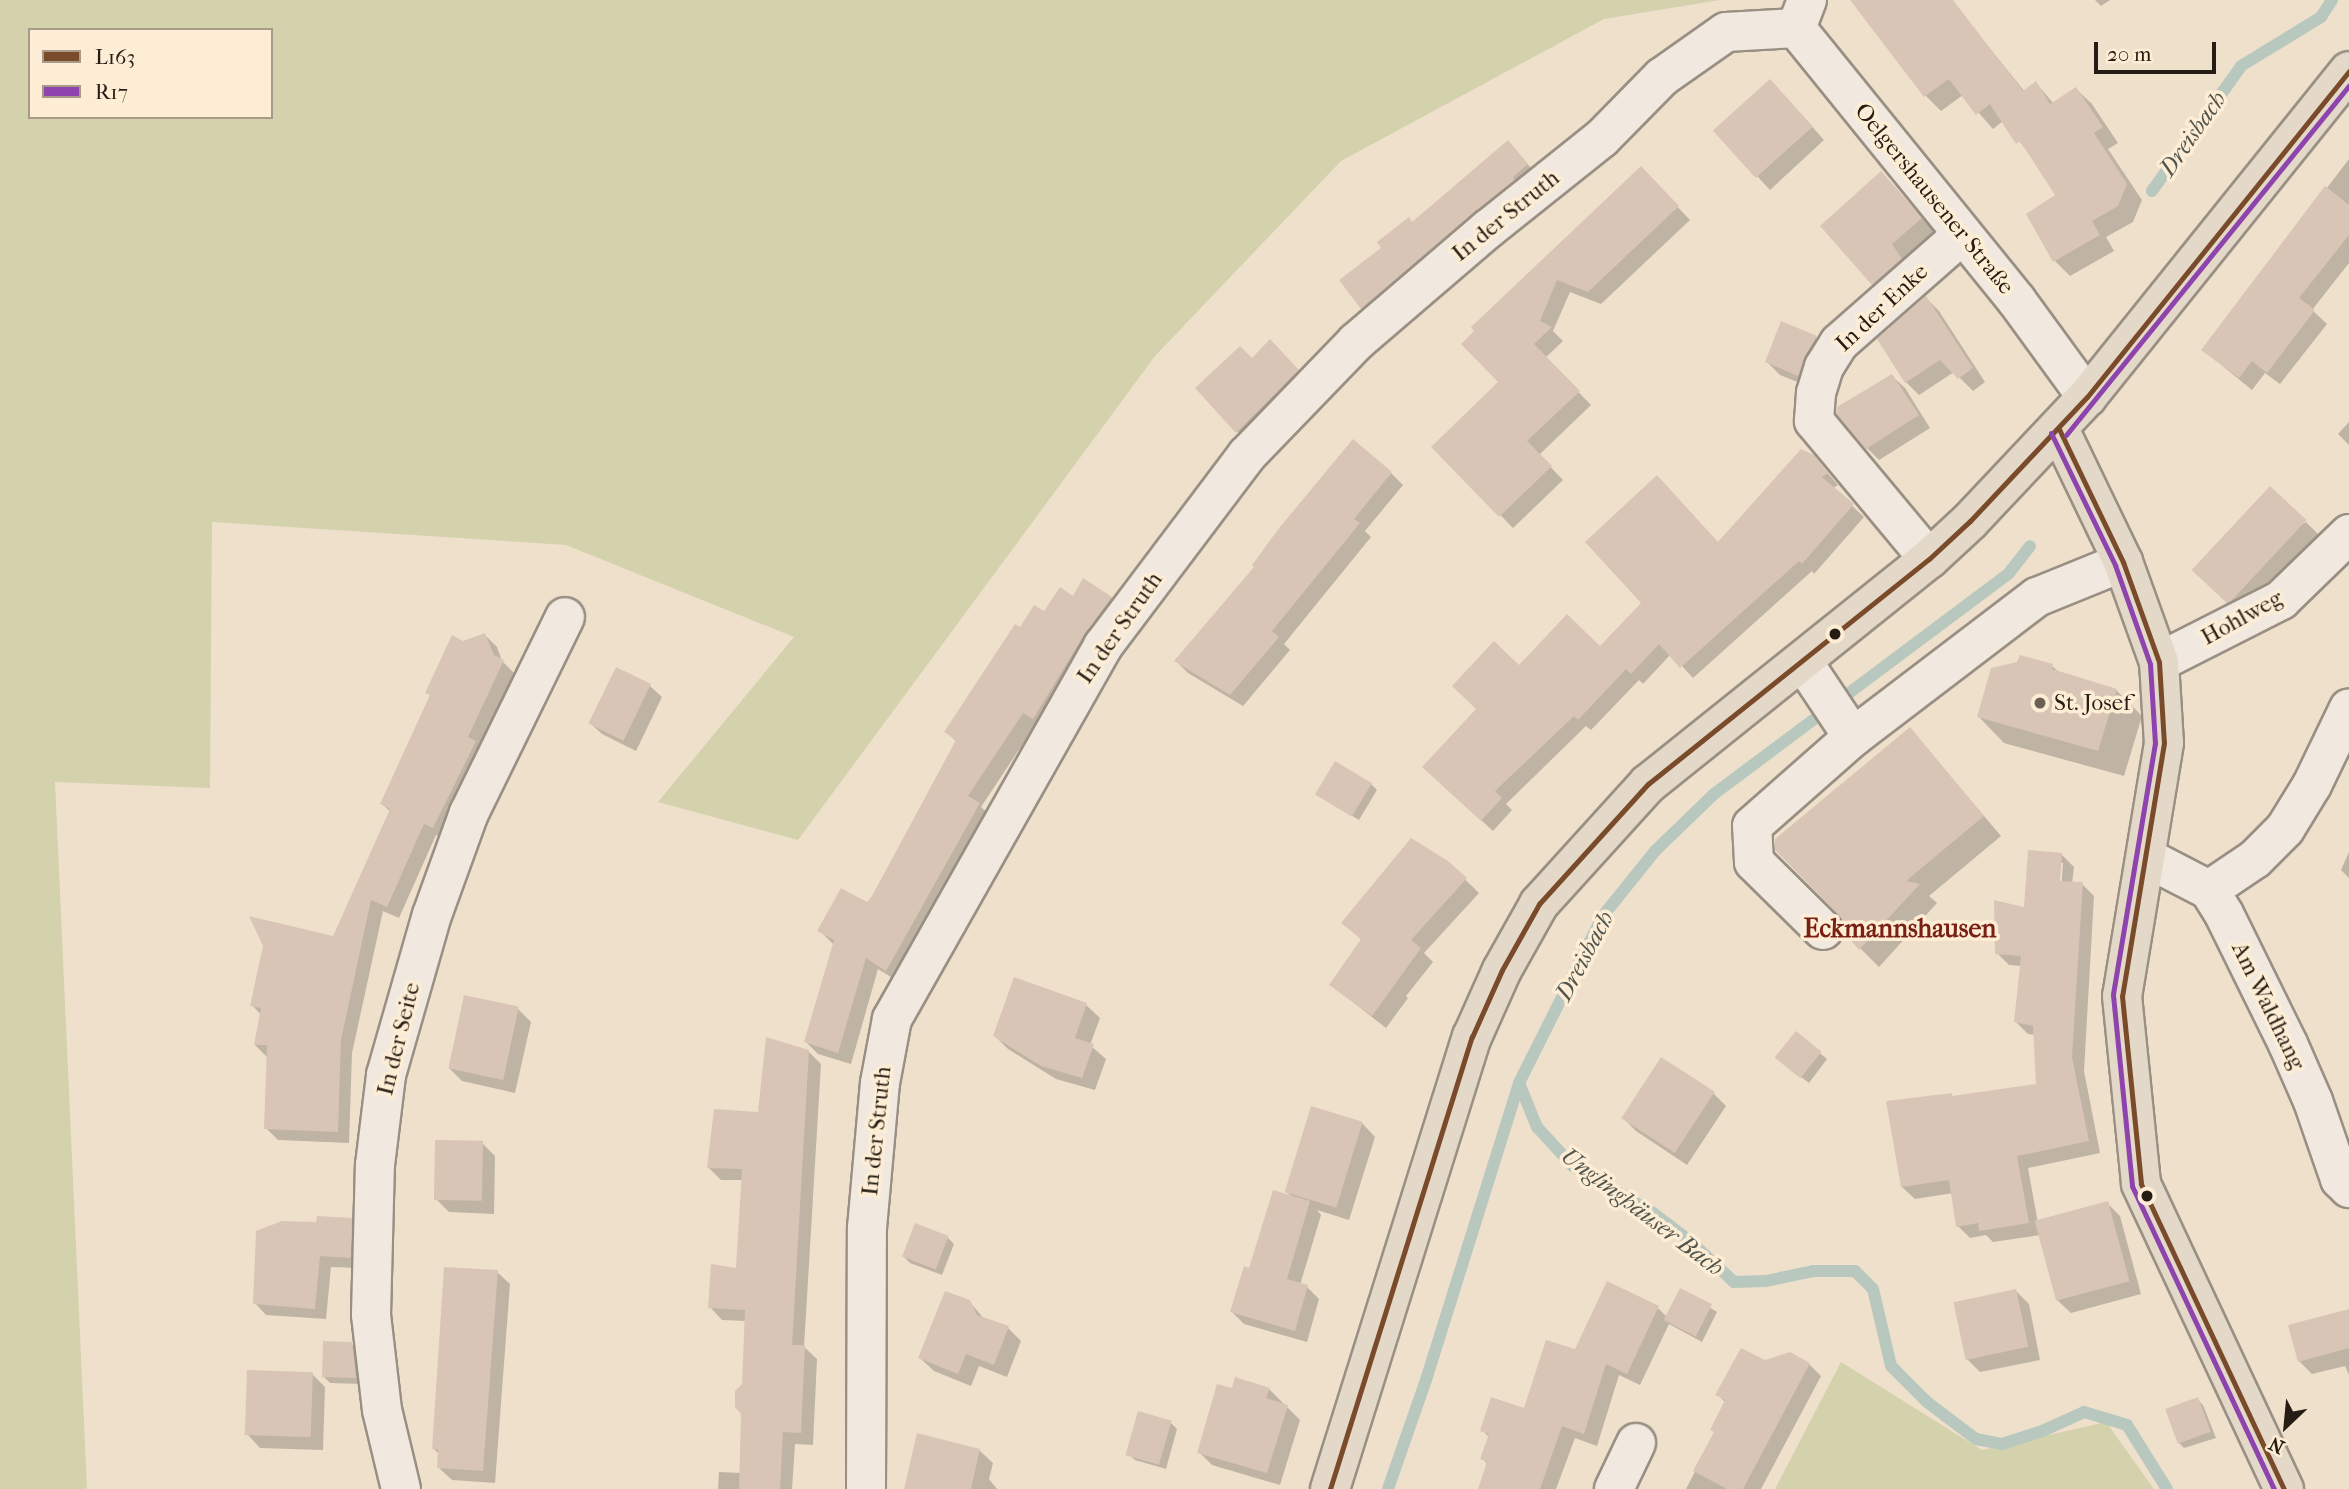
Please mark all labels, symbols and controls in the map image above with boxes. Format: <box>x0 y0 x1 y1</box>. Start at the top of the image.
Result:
legend <box>28 28 273 119</box>
scale bar <box>2097 28 2220 72</box>
text: 20 m <box>2107 42 2151 66</box>
text: L163 <box>95 45 135 69</box>
text: R17 <box>95 80 128 104</box>
water label: Dreisbach <box>2153 86 2233 182</box>
street label: Oelgershausener Straße <box>1848 98 2020 300</box>
street label: In der Struth <box>1447 164 1565 268</box>
street label: In der Enke <box>1830 258 1934 358</box>
street label: In der Struth <box>1071 567 1169 689</box>
street label: Hohlweg <box>2196 584 2288 652</box>
unlabelled marker <box>1828 627 1842 641</box>
place label: St. Josef <box>2054 689 2131 717</box>
marker: St. Josef <box>2032 695 2048 711</box>
water label: Dreisbach <box>1550 906 1620 1006</box>
district label: Eckmannshausen <box>1804 913 1996 945</box>
street label: Am Waldhang <box>2225 938 2311 1074</box>
street label: In der Seite <box>372 980 426 1098</box>
street label: In der Struth <box>856 1065 898 1197</box>
water label: Unglinghäuser Bach <box>1555 1141 1729 1283</box>
unlabelled marker <box>2140 1189 2154 1203</box>
north arrow <box>2251 1391 2321 1461</box>
text: N <box>2265 1432 2288 1458</box>

